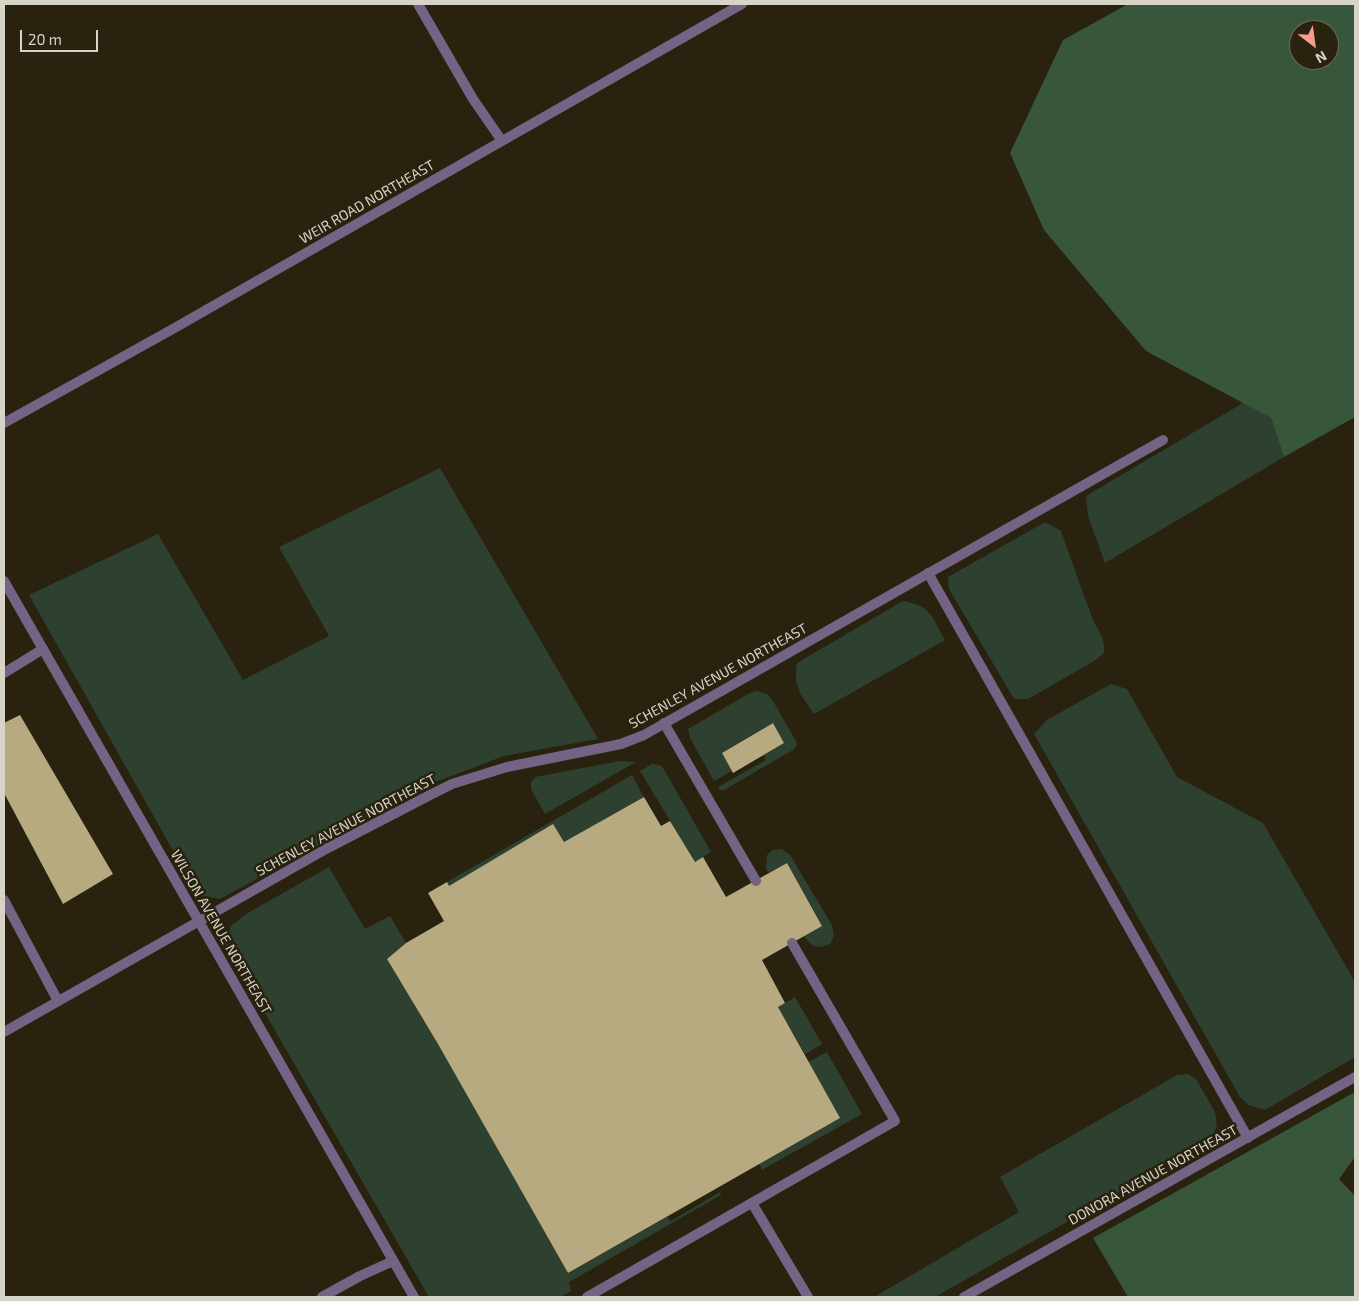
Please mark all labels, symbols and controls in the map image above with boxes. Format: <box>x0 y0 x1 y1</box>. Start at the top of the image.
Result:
scale bar <box>22 20 100 52</box>
north arrow <box>1289 20 1339 70</box>
text: 20 m <box>28 30 62 48</box>
text: N <box>1313 48 1330 67</box>
street label: WEIR ROAD NORTHEAST <box>296 156 438 248</box>
street label: SCHENLEY AVENUE NORTHEAST <box>626 620 810 732</box>
street label: SCHENLEY AVENUE NORTHEAST <box>253 770 439 880</box>
street label: WILSON AVENUE NORTHEAST <box>167 847 275 1017</box>
street label: DONORA AVENUE NORTHEAST <box>1065 1121 1241 1229</box>

